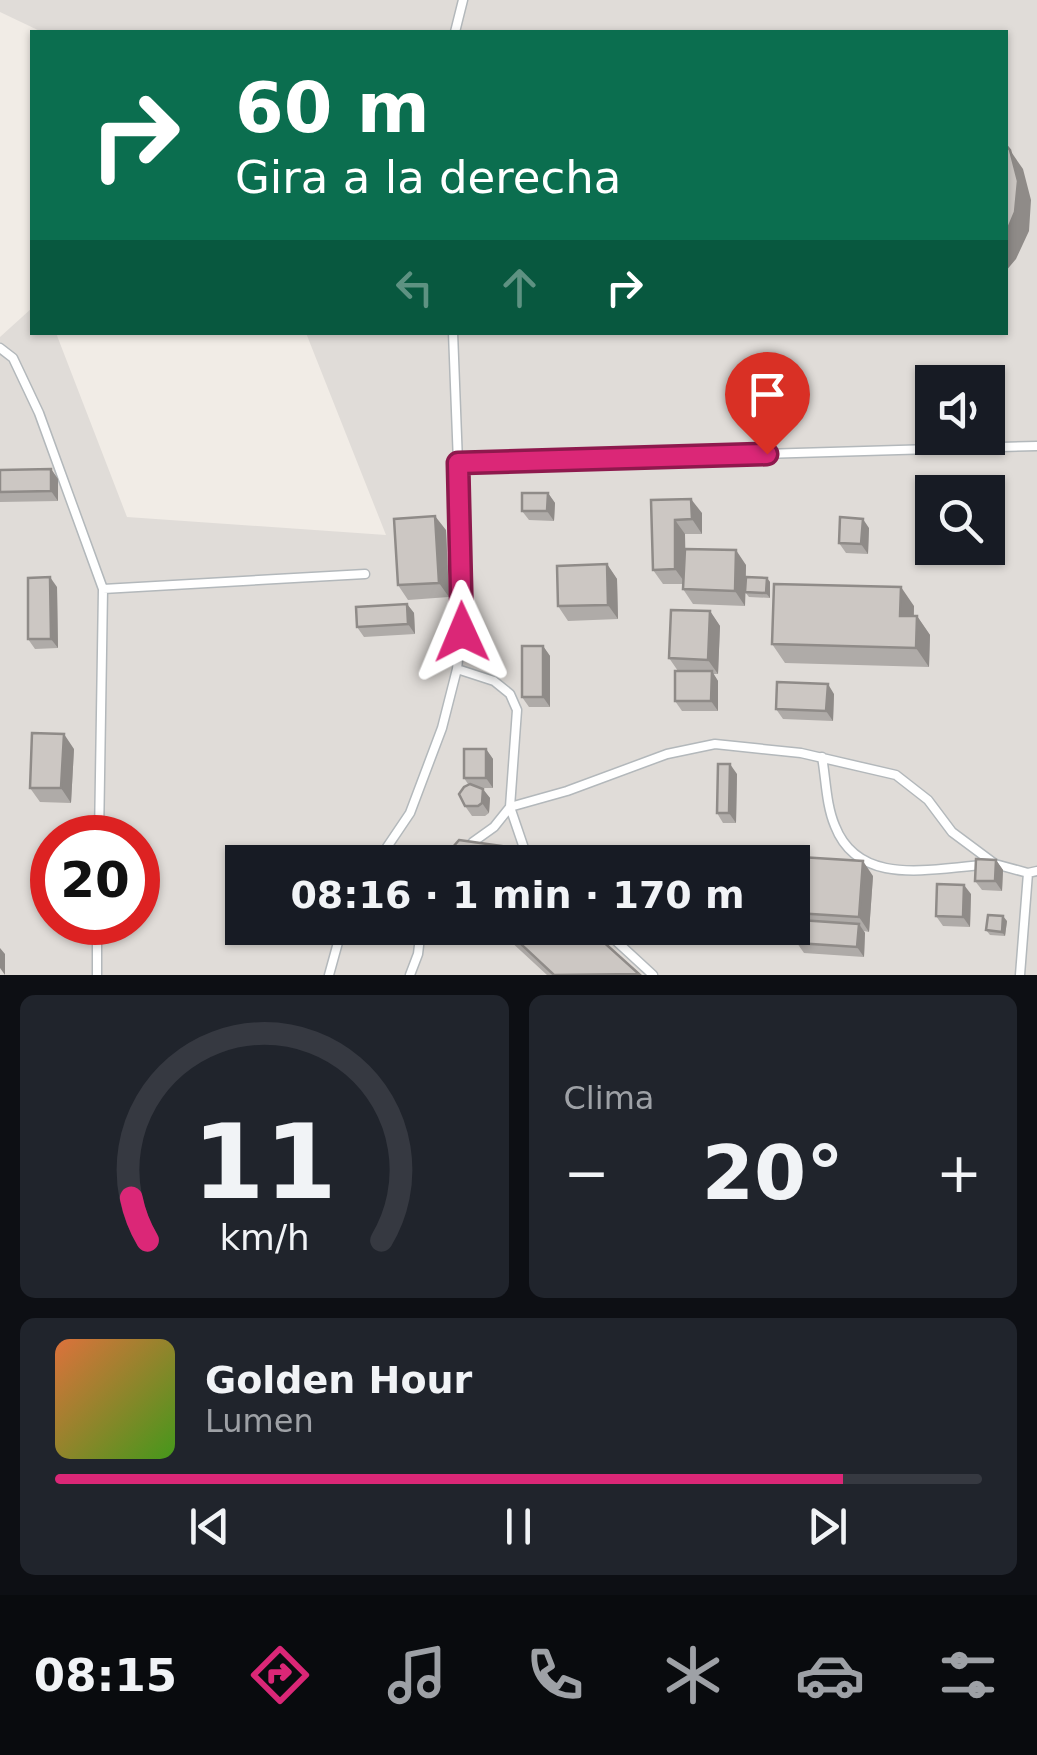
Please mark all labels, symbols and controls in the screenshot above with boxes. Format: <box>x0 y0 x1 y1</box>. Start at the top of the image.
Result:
text: 60 m <box>235 67 430 149</box>
icon: right <box>70 70 200 200</box>
text: Gira a la derecha <box>235 151 621 204</box>
icon: left <box>387 260 442 315</box>
icon: ahead <box>492 260 547 315</box>
icon: right <box>597 260 652 315</box>
pin <box>725 352 810 455</box>
map controls <box>915 365 1005 565</box>
button: sound <box>915 365 1005 455</box>
icon: arrive <box>740 367 795 422</box>
button: search <box>915 475 1005 565</box>
position arrow <box>410 580 514 684</box>
speed limit sign: 20 <box>30 815 160 945</box>
text: 08:16 · 1 min · 170 m <box>290 873 745 917</box>
text: Clima <box>564 1079 654 1117</box>
text: 11 <box>192 1101 337 1223</box>
text: 20° <box>702 1129 844 1217</box>
text: − <box>564 1141 610 1205</box>
text: + <box>936 1141 982 1205</box>
text: km/h <box>219 1217 309 1258</box>
text: Golden Hour <box>205 1358 472 1402</box>
text: Lumen <box>205 1402 314 1440</box>
icon: previous <box>182 1499 237 1554</box>
icon: pause <box>491 1499 546 1554</box>
icon: next <box>800 1499 855 1554</box>
icon: directions <box>245 1640 315 1710</box>
icon: music <box>382 1640 452 1710</box>
icon: phone <box>520 1640 590 1710</box>
icon: climate <box>658 1640 728 1710</box>
icon: car <box>795 1640 865 1710</box>
icon: filters <box>933 1640 1003 1710</box>
text: 08:15 <box>34 1649 177 1702</box>

